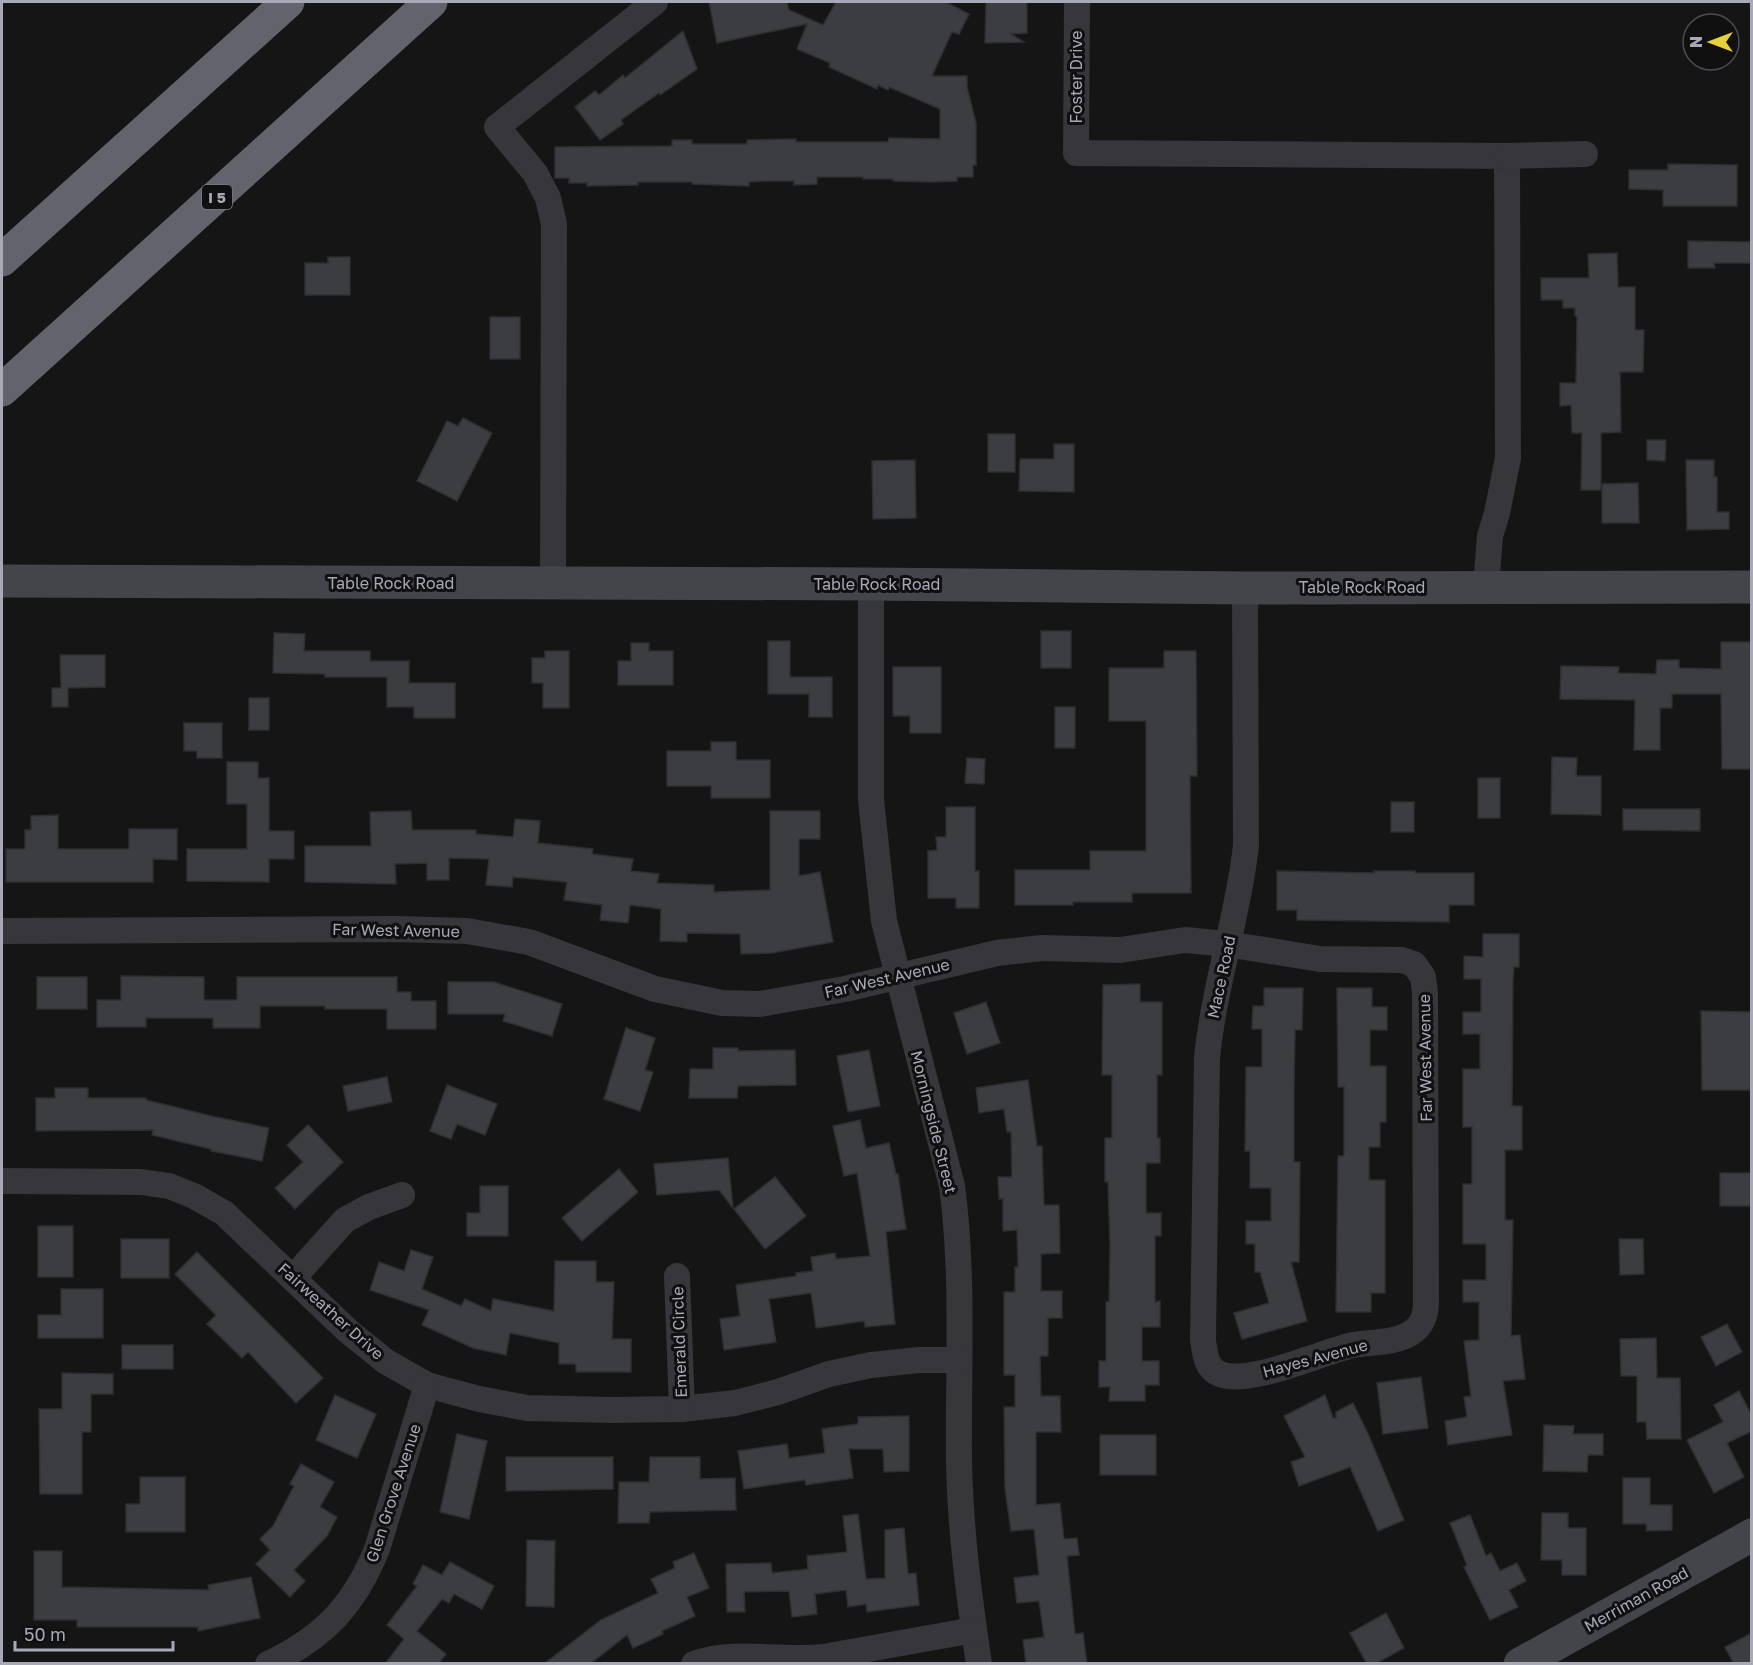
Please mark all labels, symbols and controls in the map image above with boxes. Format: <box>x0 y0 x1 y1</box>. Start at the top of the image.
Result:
north arrow <box>1681 12 1741 72</box>
street label: Foster Drive <box>1066 30 1086 124</box>
text: N <box>1686 36 1706 48</box>
road number: I 5 <box>202 185 232 209</box>
street label: Table Rock Road <box>328 573 454 593</box>
street label: Table Rock Road <box>814 574 940 594</box>
street label: Table Rock Road <box>1299 577 1425 597</box>
street label: Far West Avenue <box>332 919 460 941</box>
street label: Mace Road <box>1202 934 1240 1020</box>
street label: Far West Avenue <box>822 954 952 1002</box>
street label: Far West Avenue <box>1414 994 1436 1122</box>
street label: Morningside Street <box>907 1048 961 1196</box>
street label: Fairweather Drive <box>274 1258 388 1364</box>
street label: Emerald Circle <box>667 1286 691 1398</box>
street label: Hayes Avenue <box>1260 1334 1370 1382</box>
street label: Glen Grove Avenue <box>361 1421 425 1565</box>
street label: Merriman Road <box>1580 1562 1692 1636</box>
scale bar <box>15 1614 172 1652</box>
text: 50 m <box>24 1623 66 1645</box>

